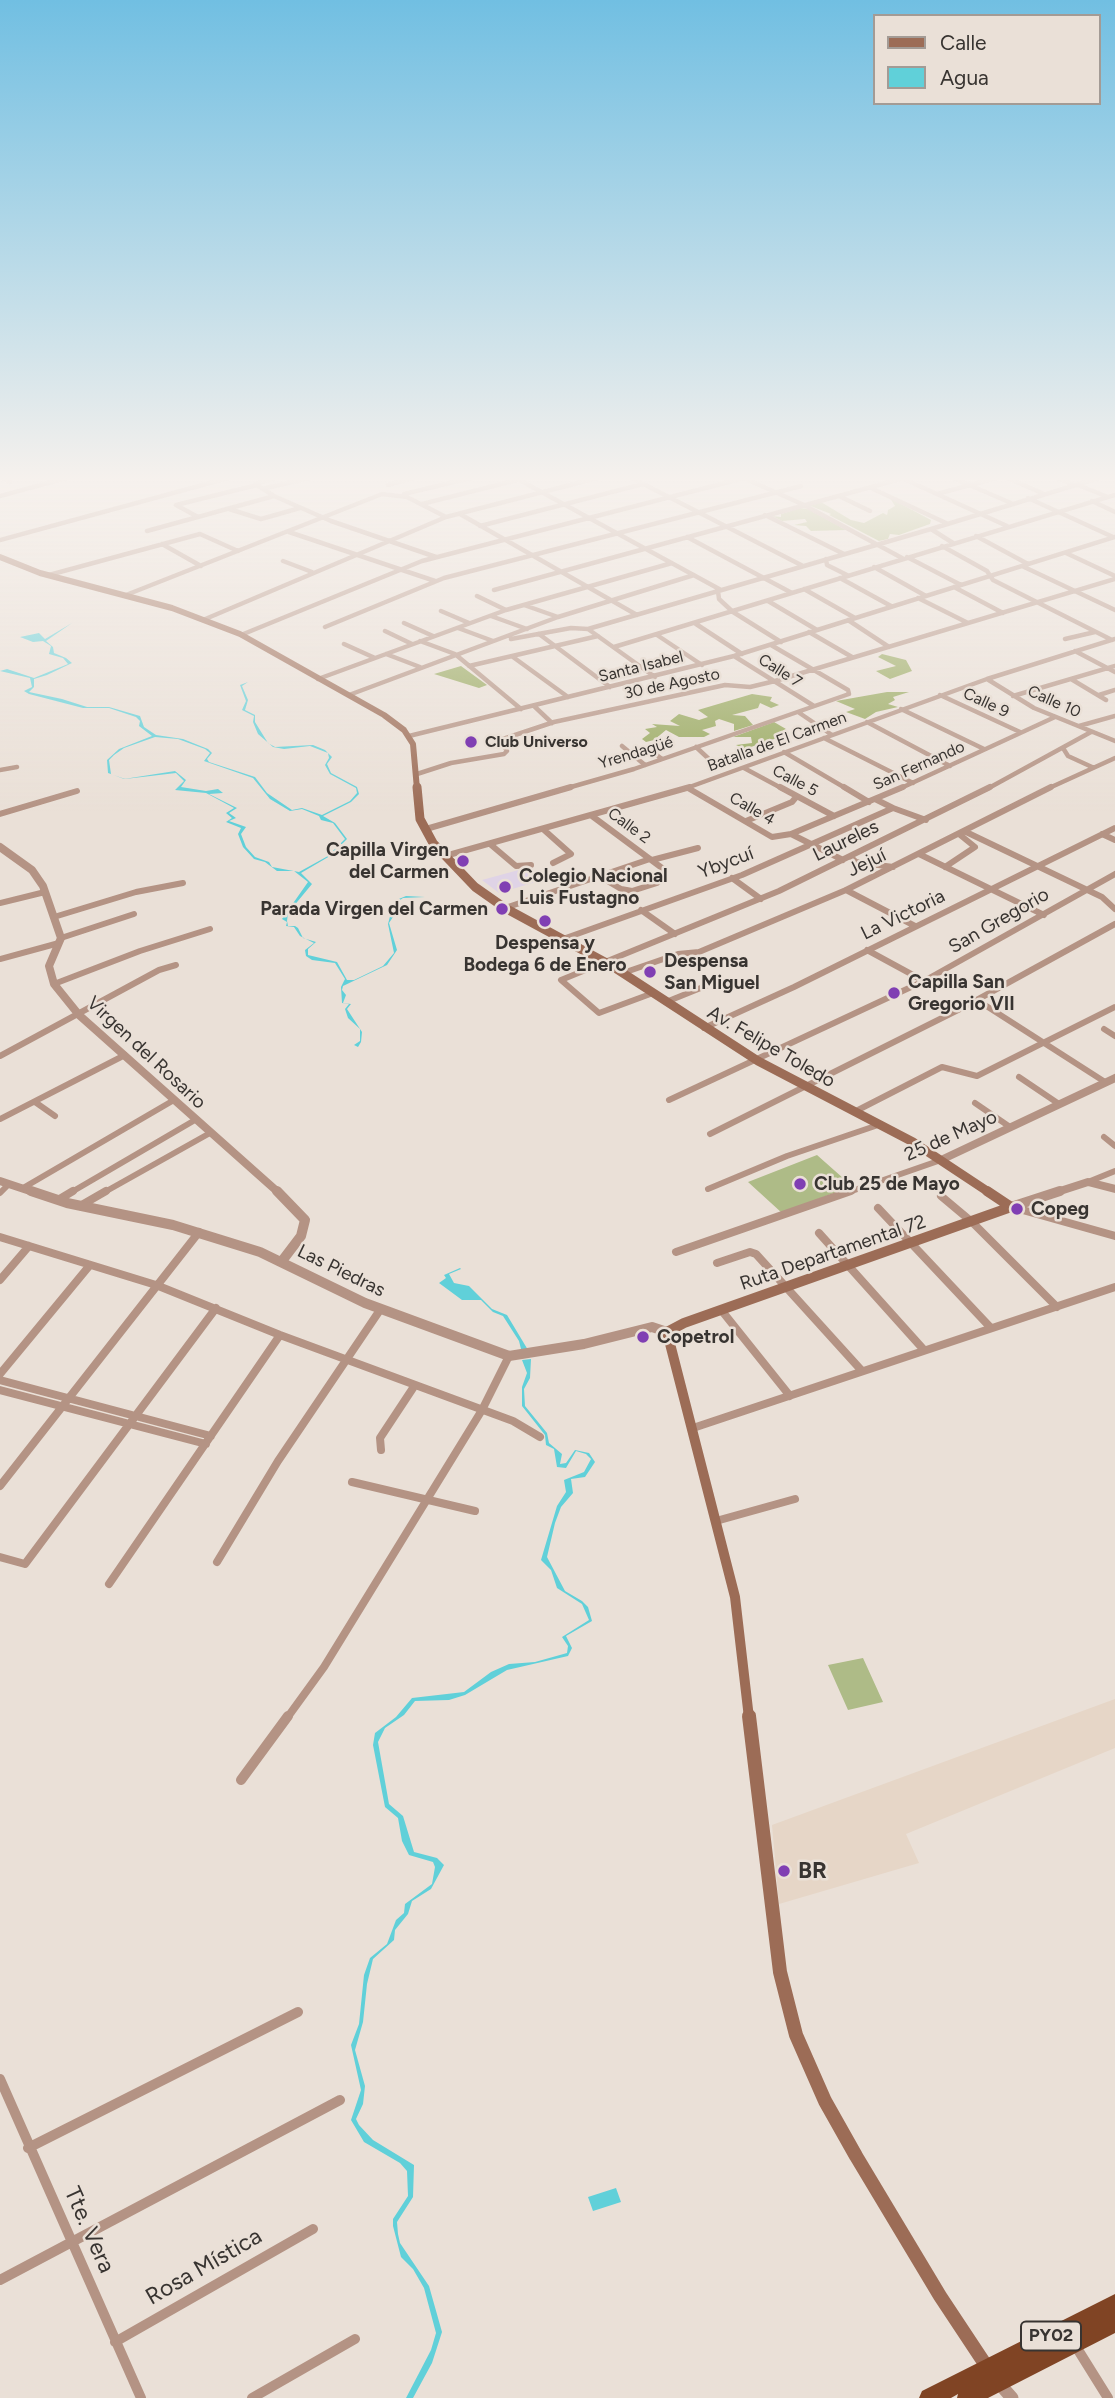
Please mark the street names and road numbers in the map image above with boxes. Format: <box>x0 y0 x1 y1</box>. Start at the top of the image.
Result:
street label: Santa Isabel <box>597 647 685 687</box>
street label: Calle 7 <box>755 650 805 692</box>
street label: 30 de Agosto <box>623 665 721 703</box>
street label: Calle 10 <box>1024 682 1084 722</box>
street label: Calle 9 <box>960 684 1012 722</box>
street label: Batalla de El Carmen <box>705 708 849 776</box>
street label: Yrendagüé <box>596 733 676 773</box>
street label: San Fernando <box>870 737 968 795</box>
street label: Calle 5 <box>769 761 821 801</box>
street label: Calle 4 <box>726 788 778 830</box>
street label: Calle 2 <box>604 804 654 848</box>
street label: Laureles <box>809 815 883 867</box>
street label: Ybycuí <box>695 842 757 884</box>
street label: Jejuí <box>844 844 890 882</box>
street label: San Gregorio <box>945 883 1053 959</box>
street label: La Victoria <box>857 885 949 945</box>
street label: Virgen del Rosario <box>82 992 210 1114</box>
street label: Av. Felipe Toledo <box>703 1001 839 1093</box>
street label: 25 de Mayo <box>901 1105 1001 1167</box>
street label: Ruta Departamental 72 <box>737 1210 929 1296</box>
street label: Las Piedras <box>293 1240 389 1302</box>
street label: Tte. Vera <box>58 2183 120 2277</box>
street label: Rosa Mística <box>141 2223 267 2311</box>
road number: PY02 <box>1021 2322 1081 2350</box>

